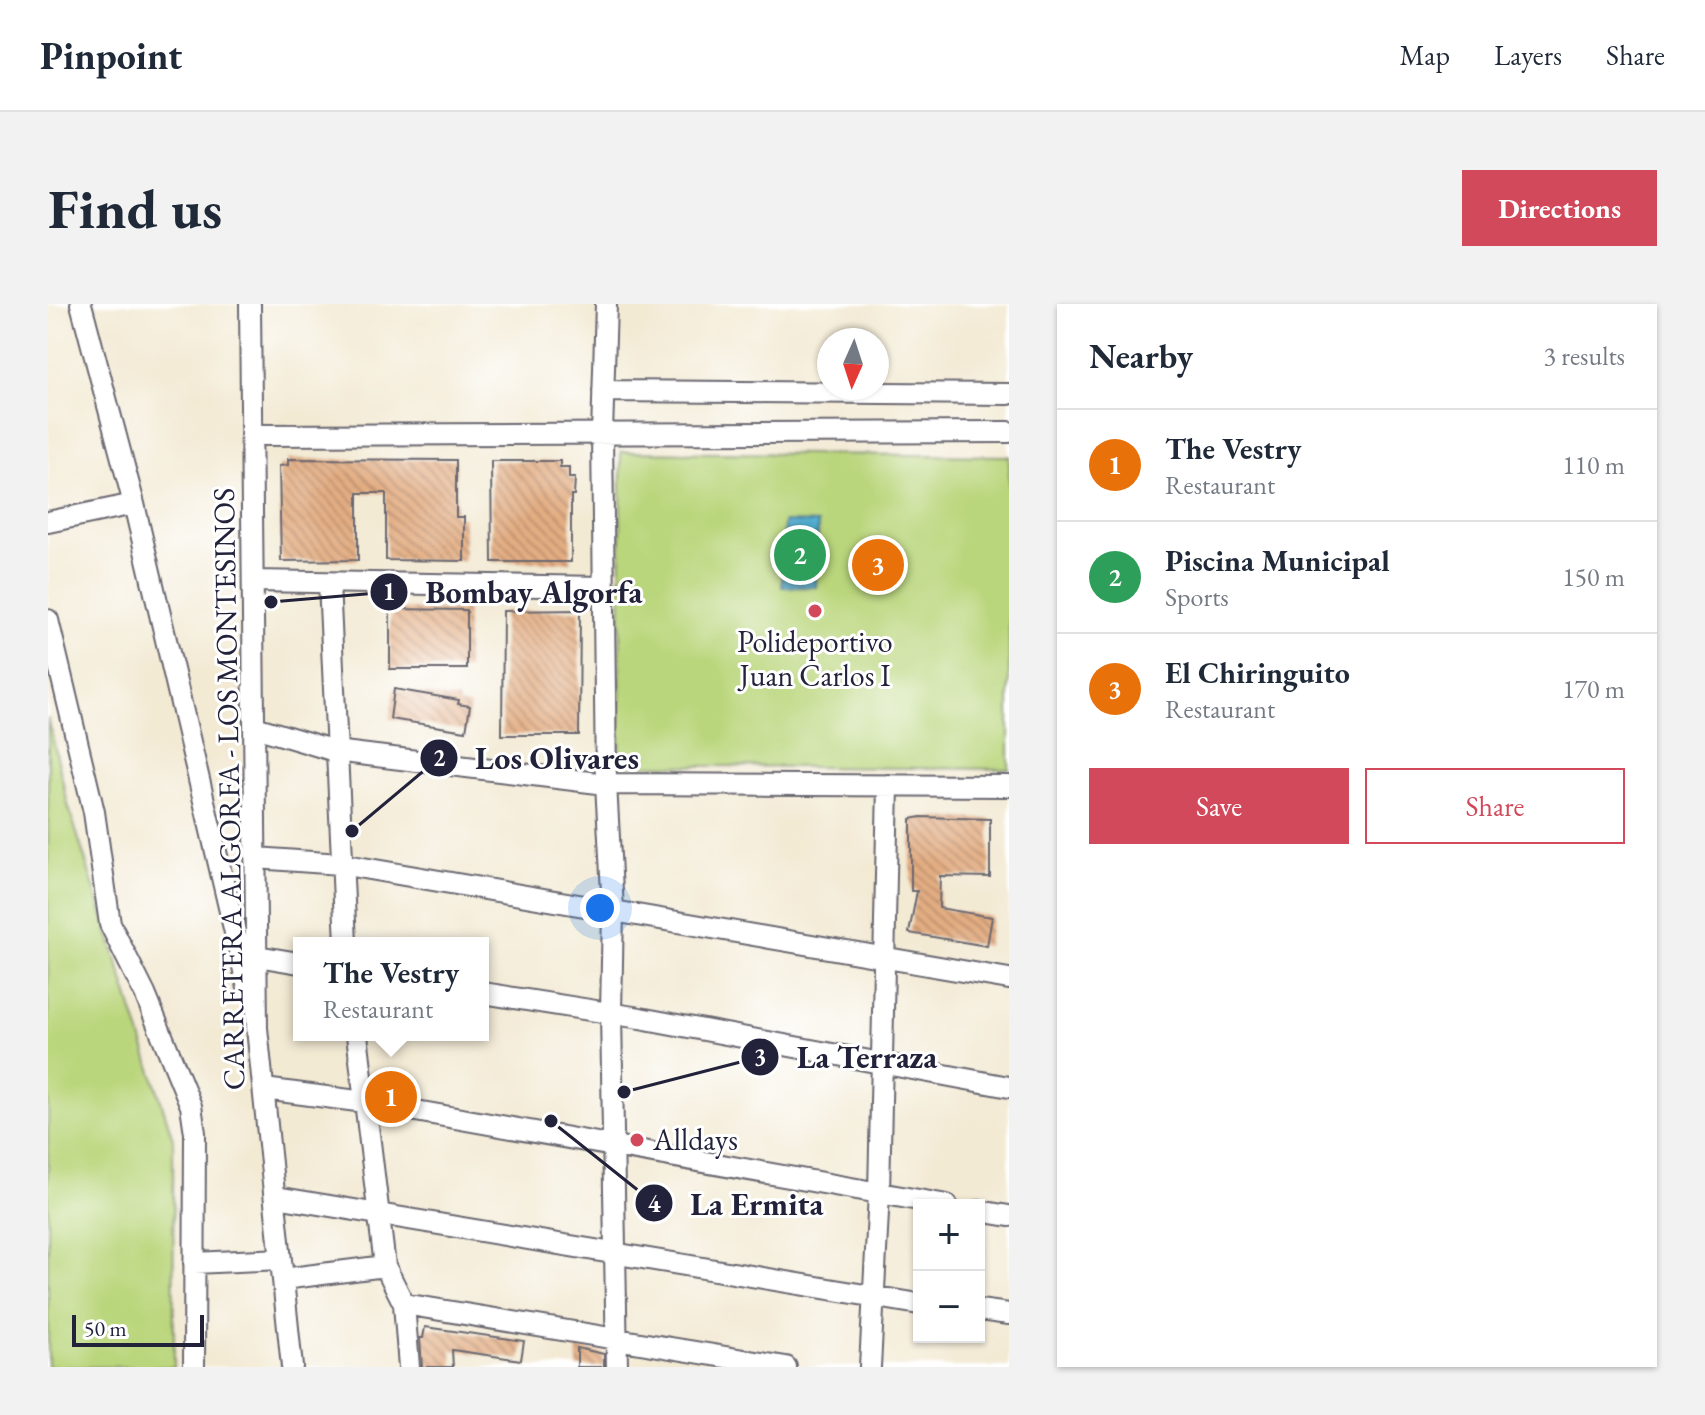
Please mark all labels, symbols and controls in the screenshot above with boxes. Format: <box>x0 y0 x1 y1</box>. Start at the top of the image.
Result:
text: Pinpoint <box>40 31 182 80</box>
text: Map <box>1400 37 1450 73</box>
text: Layers <box>1494 37 1562 73</box>
text: Share <box>1606 37 1665 73</box>
button: Directions <box>1462 170 1657 246</box>
text: Find us <box>48 172 222 245</box>
north arrow <box>817 328 889 400</box>
text: Nearby <box>1089 334 1193 378</box>
text: 3 results <box>1544 339 1625 373</box>
text: The Vestry <box>1165 429 1301 468</box>
text: 1 <box>1108 448 1122 482</box>
text: 110 m <box>1562 448 1625 482</box>
text: Restaurant <box>1165 468 1275 502</box>
street label: CARRETERA ALGORFA - LOS MONTESINOS <box>204 487 253 1091</box>
pin: 2 <box>774 525 826 585</box>
pin: 3 <box>852 535 904 595</box>
text: Piscina Municipal <box>1165 541 1390 580</box>
text: 2 <box>1108 560 1122 594</box>
text: 150 m <box>1562 560 1625 594</box>
callout: Bombay Algorfa <box>369 564 659 620</box>
text: Bombay Algorfa <box>425 571 644 613</box>
text: 1 <box>383 576 395 607</box>
text: Sports <box>1165 580 1229 614</box>
marker: Polideportivo Juan Carlos I <box>806 602 824 620</box>
place label: Polideportivo Juan Carlos I <box>736 622 893 695</box>
text: El Chiringuito <box>1165 653 1350 692</box>
text: 3 <box>1108 672 1122 706</box>
text: 170 m <box>1562 672 1625 706</box>
text: Restaurant <box>1165 692 1275 726</box>
callout: Los Olivares <box>419 730 655 786</box>
text: Los Olivares <box>475 737 639 779</box>
text: 2 <box>433 742 446 773</box>
button: Save <box>1089 768 1349 844</box>
button: Share <box>1365 768 1625 844</box>
your location <box>580 888 620 928</box>
popup <box>293 937 489 1041</box>
text: The Vestry <box>323 953 459 992</box>
text: Restaurant <box>323 992 433 1026</box>
callout: La Terraza <box>740 1029 953 1085</box>
text: La Terraza <box>797 1036 938 1078</box>
text: 3 <box>754 1041 766 1072</box>
pin: 1 <box>365 1067 417 1127</box>
place label: Alldays <box>652 1120 738 1159</box>
marker: Alldays <box>628 1131 646 1149</box>
callout: La Ermita <box>634 1175 840 1231</box>
text: La Ermita <box>690 1183 825 1225</box>
text: 4 <box>648 1188 661 1219</box>
map controls <box>913 1199 985 1343</box>
button: + <box>913 1199 985 1271</box>
button: − <box>913 1271 985 1343</box>
scale bar <box>72 1311 204 1347</box>
text: 50 m <box>84 1314 127 1343</box>

